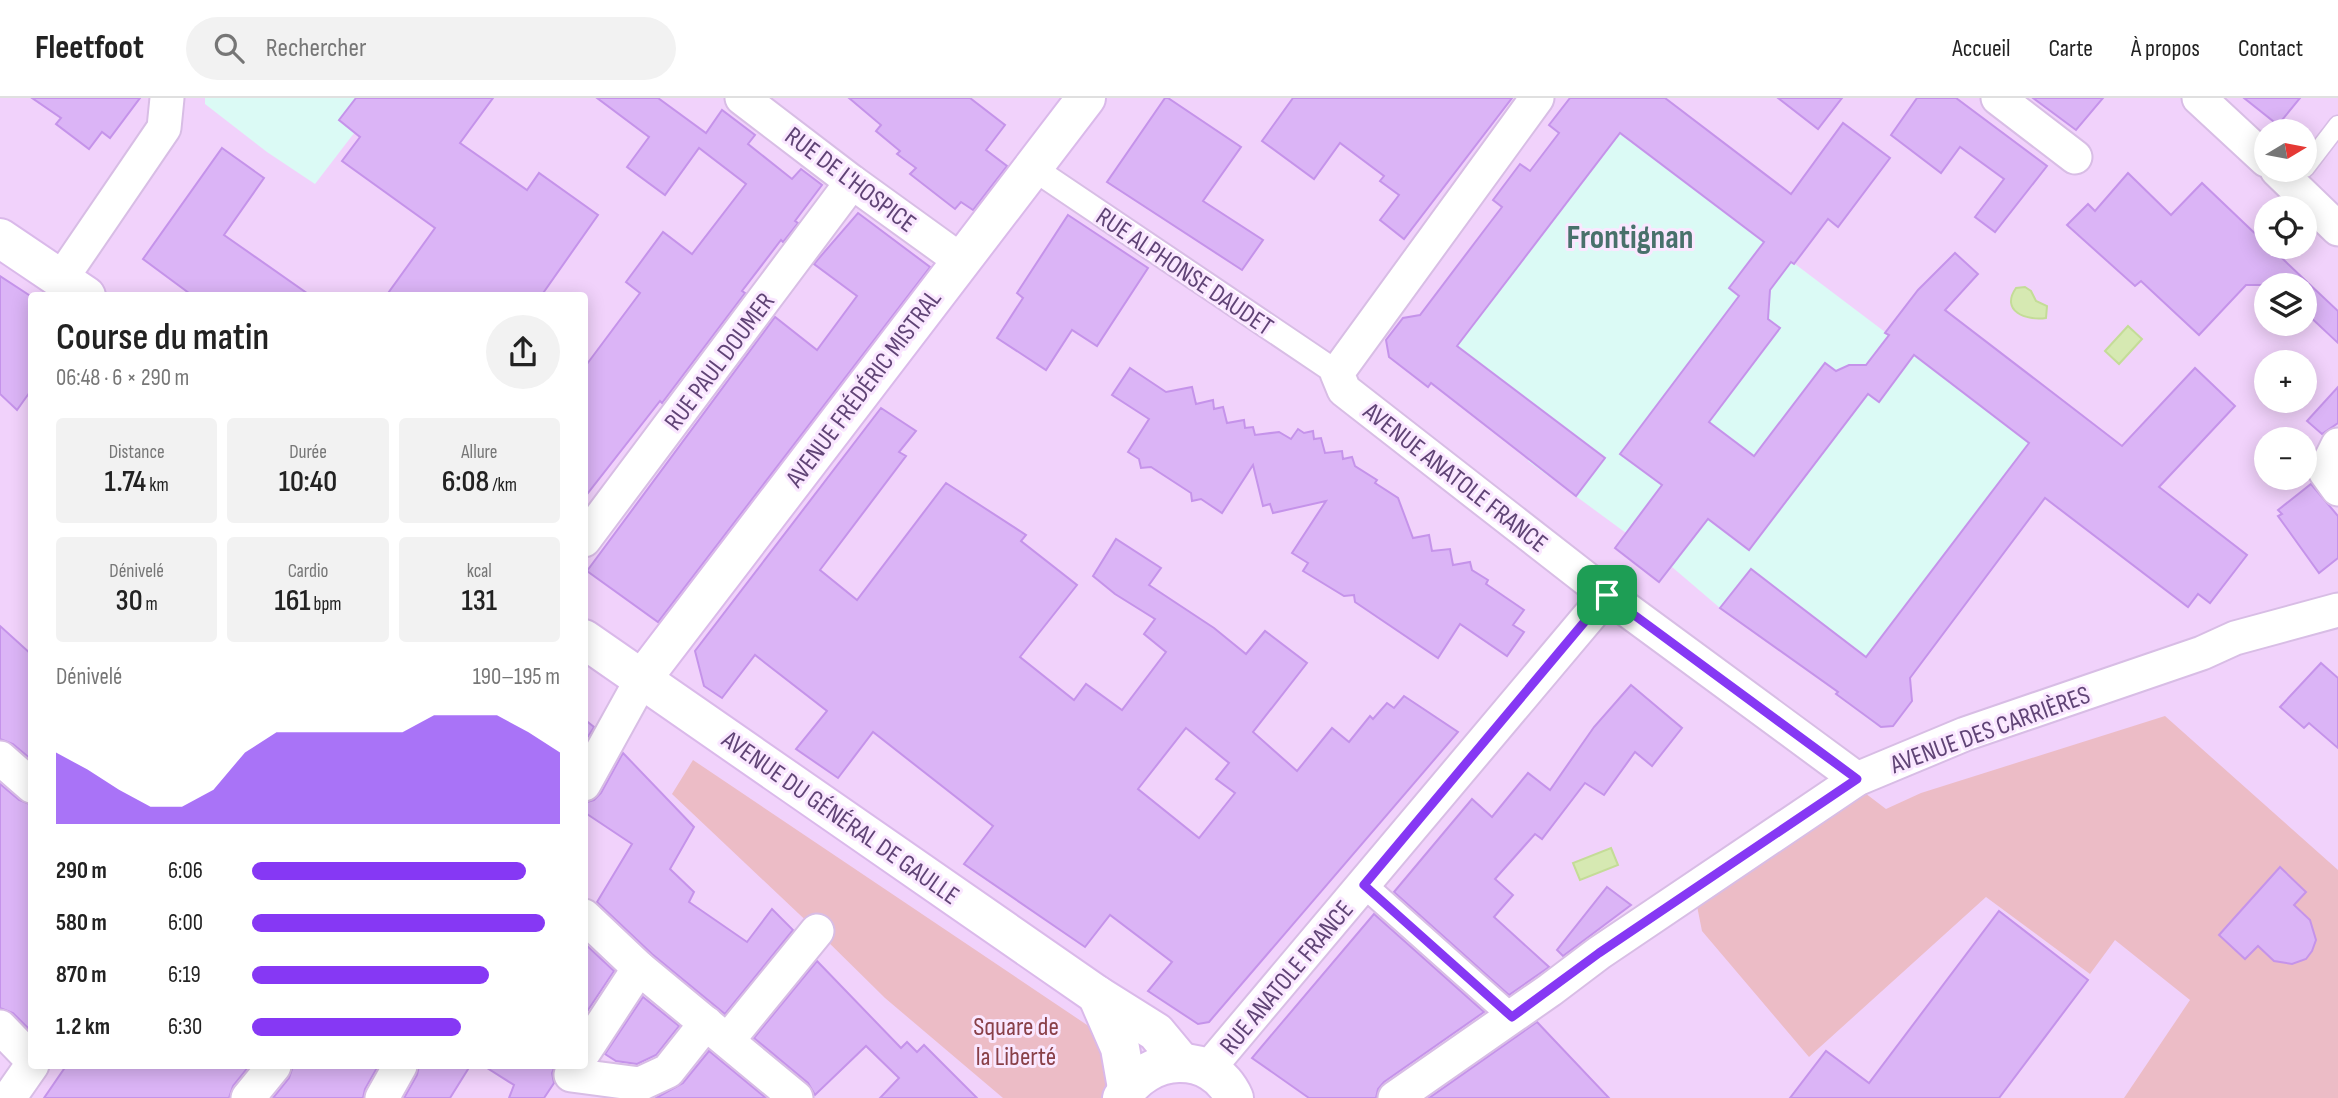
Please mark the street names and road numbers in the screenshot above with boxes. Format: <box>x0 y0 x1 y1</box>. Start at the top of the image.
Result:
street label: RUE DE L'HOSPICE <box>778 121 922 240</box>
street label: RUE ALPHONSE DAUDET <box>1090 202 1279 343</box>
street label: AVENUE FRÉDÉRIC MISTRAL <box>779 284 949 494</box>
street label: RUE PAUL DOUMER <box>658 287 782 437</box>
street label: AVENUE ANATOLE FRANCE <box>1356 396 1553 560</box>
street label: AVENUE DES CARRIÈRES <box>1886 680 2095 781</box>
street label: AVENUE DU GÉNÉRAL DE GAULLE <box>715 724 965 912</box>
street label: RUE ANATOLE FRANCE <box>1214 895 1360 1061</box>

